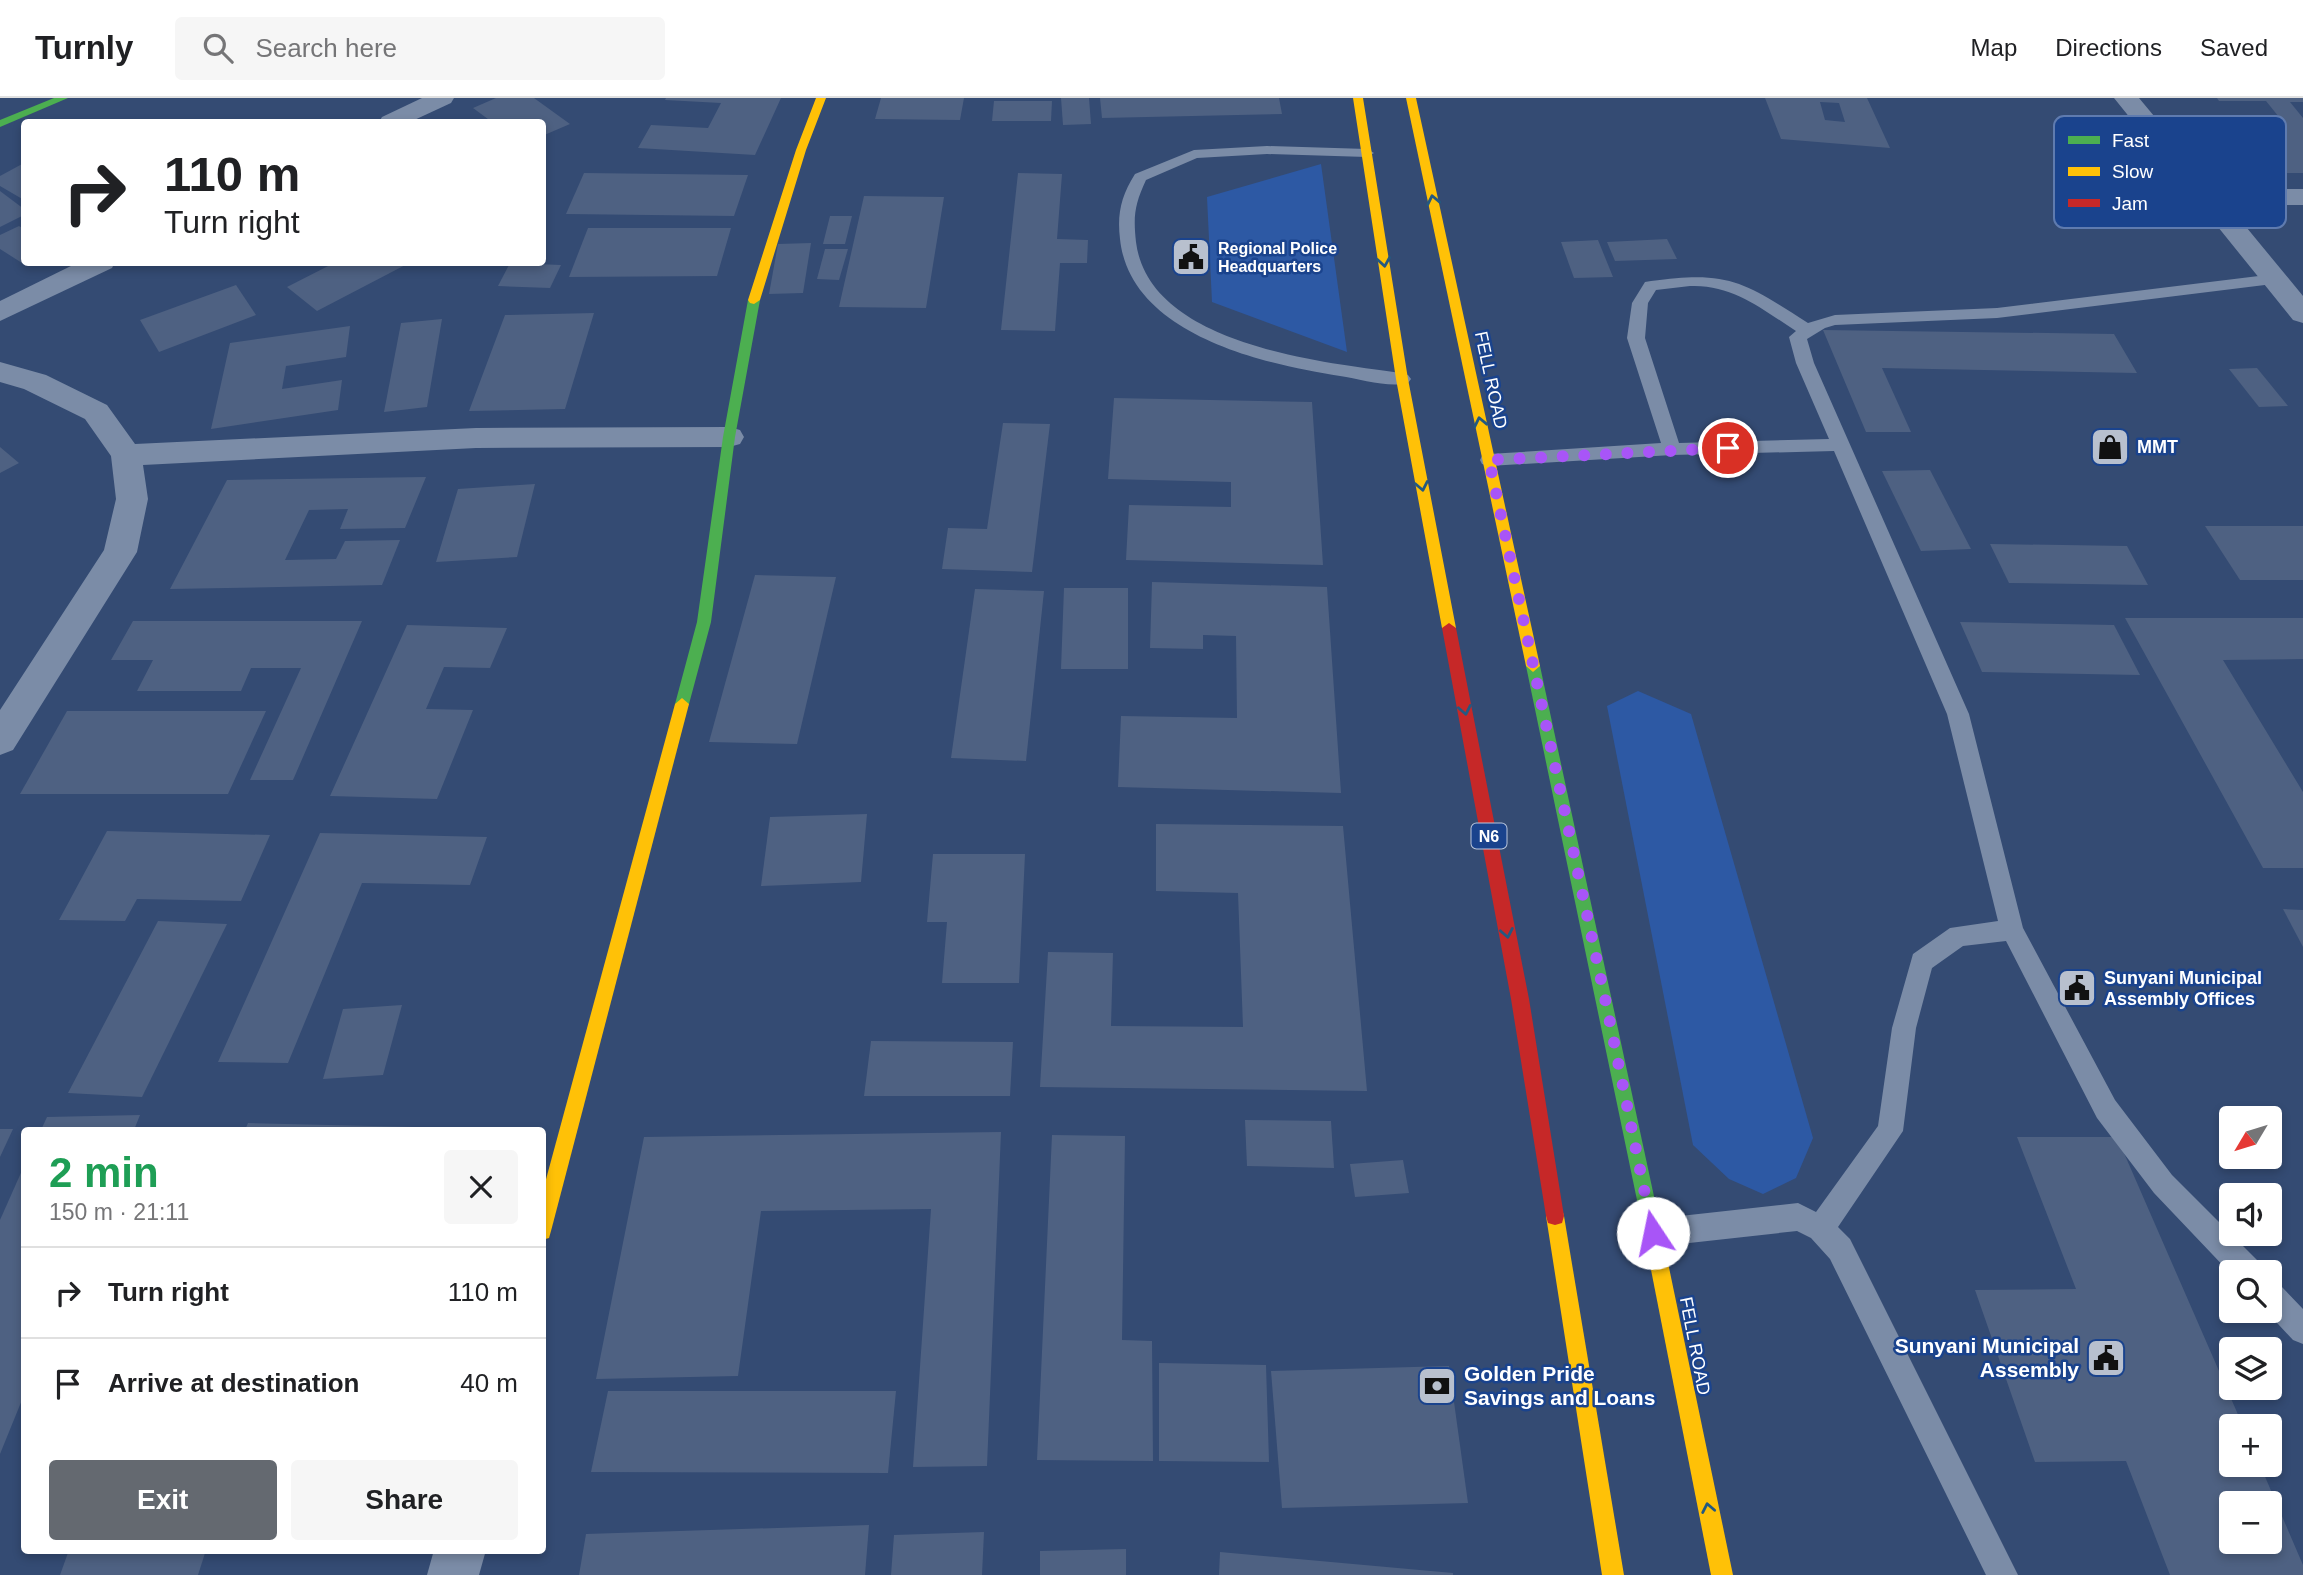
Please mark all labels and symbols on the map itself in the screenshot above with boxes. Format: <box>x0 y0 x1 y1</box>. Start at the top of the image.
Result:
legend <box>2054 116 2286 228</box>
text: Fast <box>2112 130 2150 151</box>
text: Slow <box>2112 161 2153 182</box>
text: Jam <box>2112 193 2148 214</box>
one-way arrow <box>1426 194 1441 206</box>
public building icon: Regional Police Headquarters <box>1170 236 1212 278</box>
place label: Regional Police Headquarters <box>1218 240 1337 275</box>
one-way arrow <box>1376 256 1391 268</box>
street label: FELL ROAD <box>1471 329 1511 431</box>
one-way arrow <box>1474 416 1489 428</box>
pin <box>1698 418 1758 478</box>
shop icon: MMT <box>2089 426 2131 468</box>
place label: MMT <box>2137 437 2178 457</box>
one-way arrow <box>1414 480 1429 492</box>
one-way arrow <box>1456 704 1471 716</box>
road number: N6 <box>1472 824 1506 848</box>
one-way arrow <box>1499 927 1514 939</box>
public building icon: Sunyani Municipal Assembly Offices <box>2056 967 2098 1009</box>
place label: Sunyani Municipal Assembly Offices <box>2104 968 2262 1009</box>
north arrow <box>2219 1106 2282 1169</box>
position arrow <box>1616 1196 1690 1270</box>
street label: FELL ROAD <box>1676 1295 1714 1397</box>
place label: Sunyani Municipal Assembly <box>1895 1334 2079 1381</box>
public building icon: Sunyani Municipal Assembly <box>2085 1337 2127 1379</box>
place label: Golden Pride Savings and Loans <box>1464 1362 1655 1409</box>
bank icon: Golden Pride Savings and Loans <box>1416 1365 1458 1407</box>
one-way arrow <box>1702 1502 1717 1514</box>

